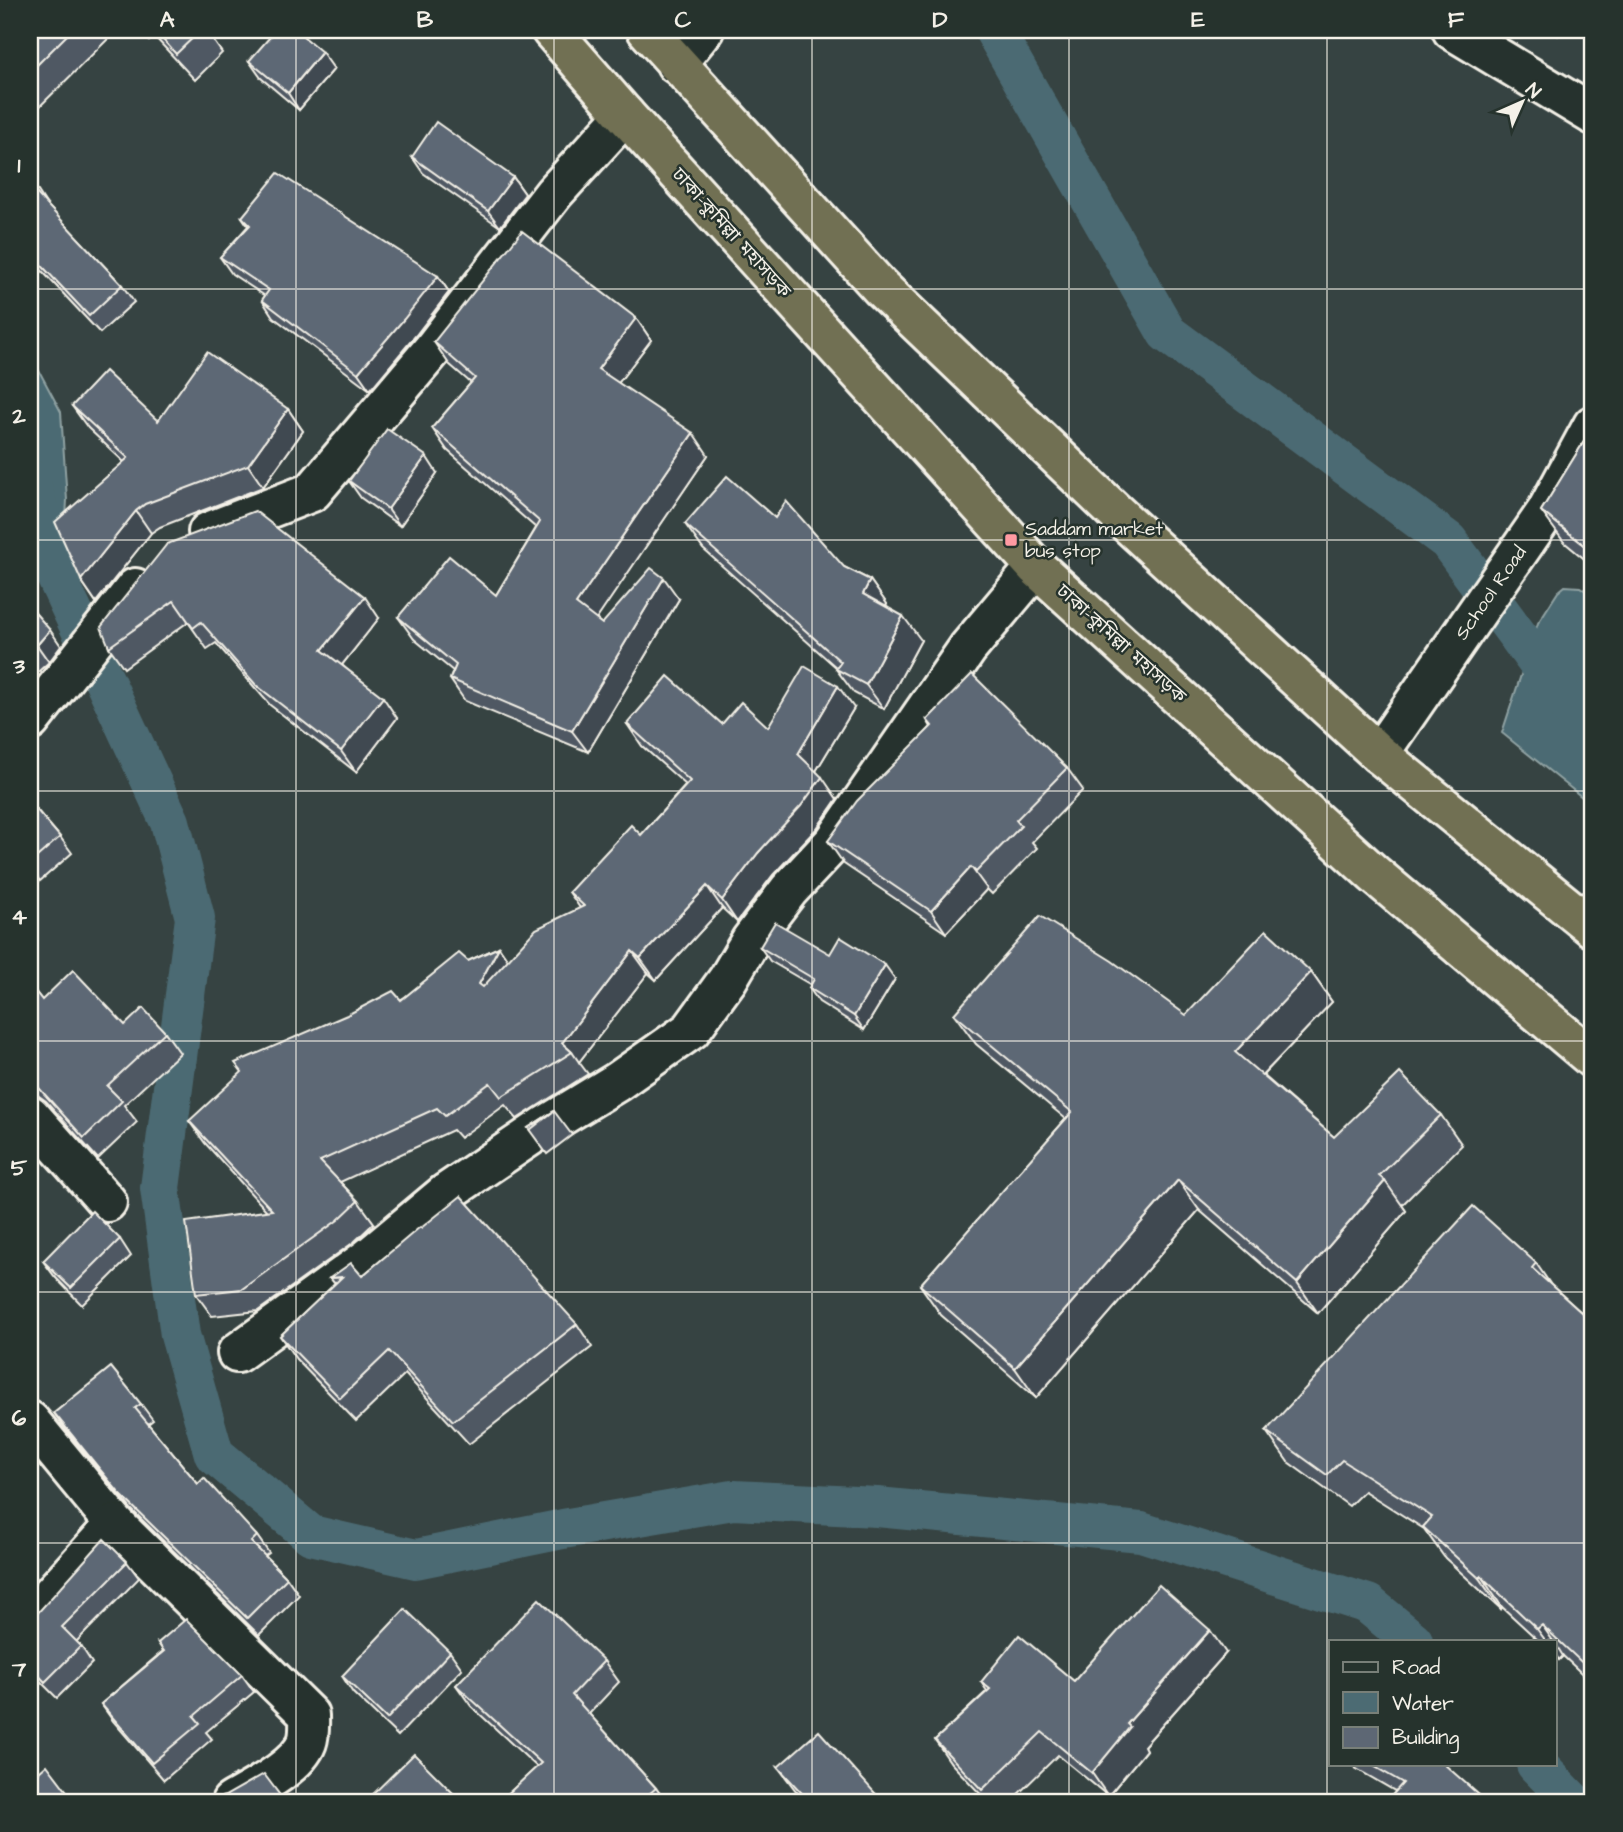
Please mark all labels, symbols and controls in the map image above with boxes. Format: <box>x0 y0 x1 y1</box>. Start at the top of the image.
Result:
text: A <box>160 4 175 36</box>
text: B <box>417 4 434 36</box>
text: C <box>675 4 692 36</box>
text: D <box>933 4 948 36</box>
text: E <box>1191 4 1205 36</box>
text: F <box>1448 4 1465 36</box>
north arrow <box>1486 66 1556 136</box>
text: N <box>1519 77 1547 105</box>
text: 1 <box>18 149 21 181</box>
street label: ঢাকা–কুমিল্লা মহাসড়ক <box>665 161 797 304</box>
text: 2 <box>11 400 26 432</box>
place label: Saddam market bus stop <box>1025 516 1163 565</box>
marker: Saddam market bus stop <box>1003 532 1019 548</box>
street label: School Road <box>1449 540 1534 645</box>
street label: ঢাকা–কুমিল্লা মহাসড়ক <box>1049 578 1192 710</box>
text: 3 <box>12 650 25 682</box>
text: 4 <box>11 901 27 933</box>
text: 5 <box>11 1152 28 1184</box>
text: 6 <box>12 1402 27 1434</box>
legend <box>1329 1640 1556 1766</box>
text: 7 <box>11 1653 27 1685</box>
text: Road <box>1392 1653 1440 1682</box>
text: Water <box>1392 1689 1454 1718</box>
text: Building <box>1392 1723 1460 1754</box>

